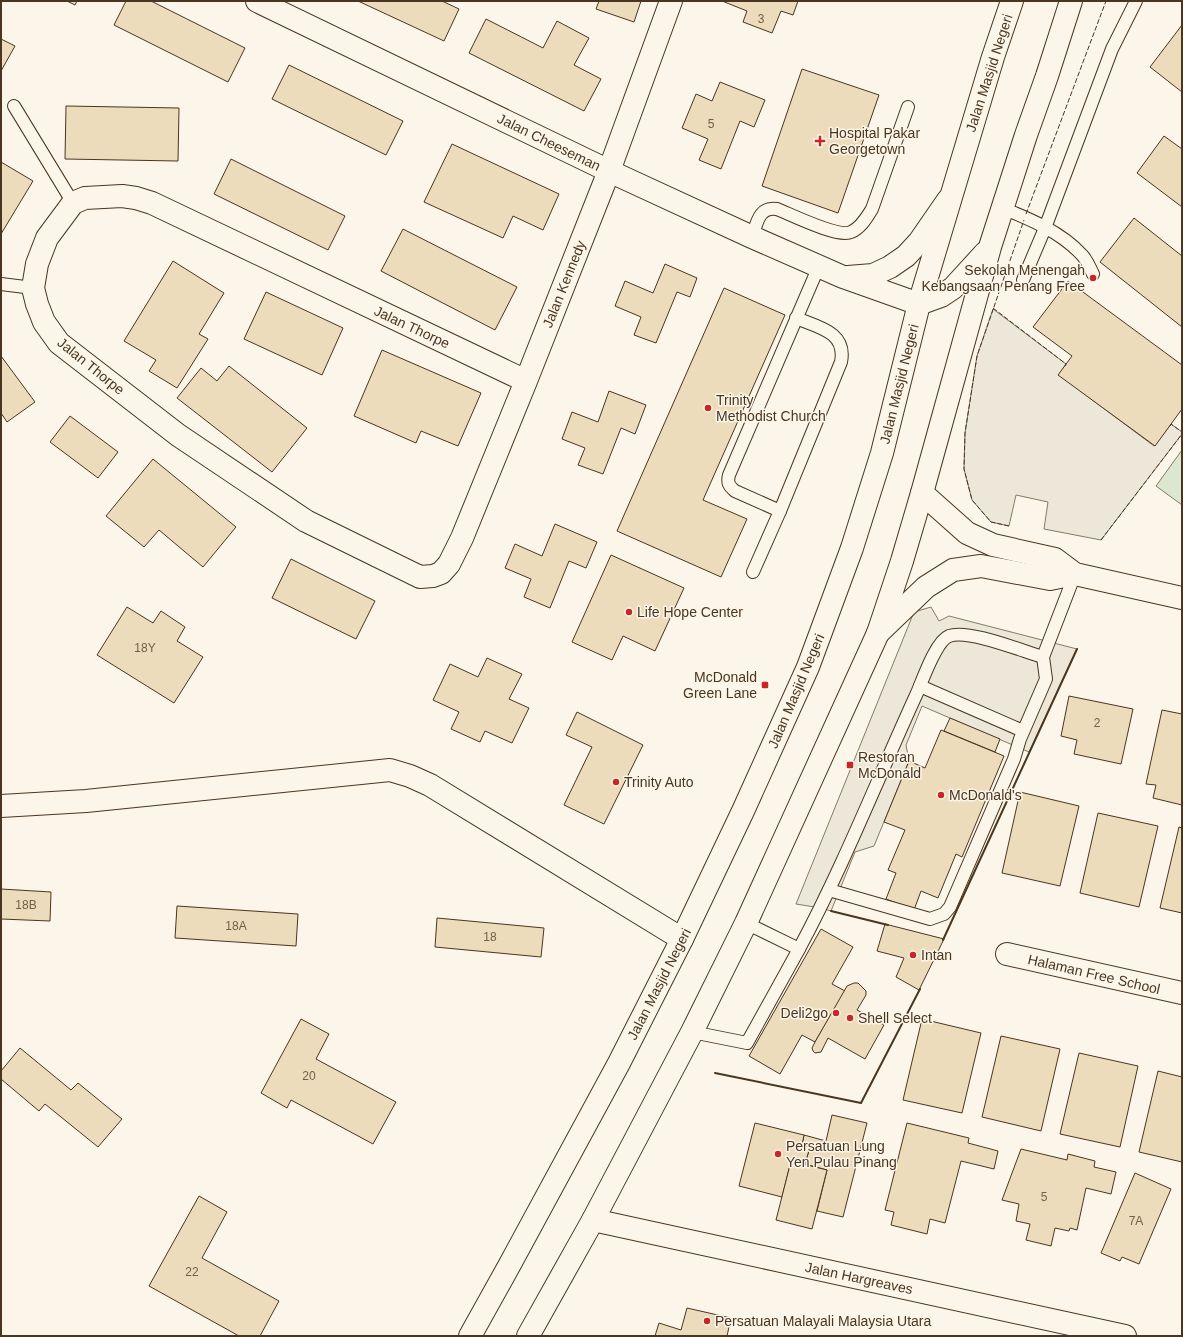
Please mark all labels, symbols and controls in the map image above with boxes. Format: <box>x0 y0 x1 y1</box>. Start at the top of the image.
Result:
house number: 3 <box>758 12 765 26</box>
street label: Jalan Masjid Negeri <box>962 12 1016 134</box>
street label: Jalan Cheeseman <box>495 110 603 174</box>
house number: 5 <box>708 117 715 131</box>
place label: Hospital Pakar Georgetown <box>829 125 920 157</box>
marker: Hospital Pakar Georgetown <box>814 135 826 147</box>
street label: Jalan Kennedy <box>539 238 589 330</box>
place label: Sekolah Menengah Kebangsaan Penang Free <box>922 262 1085 294</box>
marker: Sekolah Menengah Kebangsaan Penang Free <box>1088 273 1098 283</box>
street label: Jalan Thorpe <box>372 303 452 352</box>
street label: Jalan Masjid Negeri <box>876 322 922 446</box>
street label: Jalan Thorpe <box>54 334 128 398</box>
place label: Trinity Methodist Church <box>716 392 826 424</box>
marker: Trinity Methodist Church <box>703 403 713 413</box>
place label: Life Hope Center <box>637 604 743 620</box>
marker: Life Hope Center <box>624 607 634 617</box>
street label: Jalan Masjid Negeri <box>765 631 827 751</box>
house number: 18Y <box>134 641 156 655</box>
place label: McDonald Green Lane <box>683 669 757 701</box>
marker: McDonald Green Lane <box>760 680 770 690</box>
house number: 2 <box>1094 716 1101 730</box>
place label: Restoran McDonald <box>858 749 921 781</box>
marker: Restoran McDonald <box>845 760 855 770</box>
place label: Trinity Auto <box>624 774 694 790</box>
marker: Trinity Auto <box>611 777 621 787</box>
place label: McDonald's <box>949 787 1022 803</box>
marker: McDonald's <box>936 790 946 800</box>
house number: 18B <box>15 898 37 912</box>
house number: 18A <box>225 919 247 933</box>
street label: Jalan Masjid Negeri <box>624 926 694 1042</box>
house number: 18 <box>483 930 497 944</box>
place label: Intan <box>921 947 952 963</box>
marker: Intan <box>908 950 918 960</box>
street label: Halaman Free School <box>1026 951 1162 997</box>
place label: Deli2go <box>781 1005 828 1021</box>
marker: Deli2go <box>831 1008 841 1018</box>
place label: Shell Select <box>858 1010 932 1026</box>
marker: Shell Select <box>845 1013 855 1023</box>
house number: 20 <box>302 1069 316 1083</box>
place label: Persatuan Lung Yen Pulau Pinang <box>786 1138 897 1170</box>
marker: Persatuan Lung Yen Pulau Pinang <box>773 1149 783 1159</box>
house number: 5 <box>1041 1190 1048 1204</box>
house number: 7A <box>1129 1214 1143 1228</box>
street label: Jalan Hargreaves <box>804 1259 914 1297</box>
house number: 22 <box>185 1265 199 1279</box>
place label: Persatuan Malayali Malaysia Utara <box>715 1313 932 1329</box>
marker: Persatuan Malayali Malaysia Utara <box>702 1316 712 1326</box>

